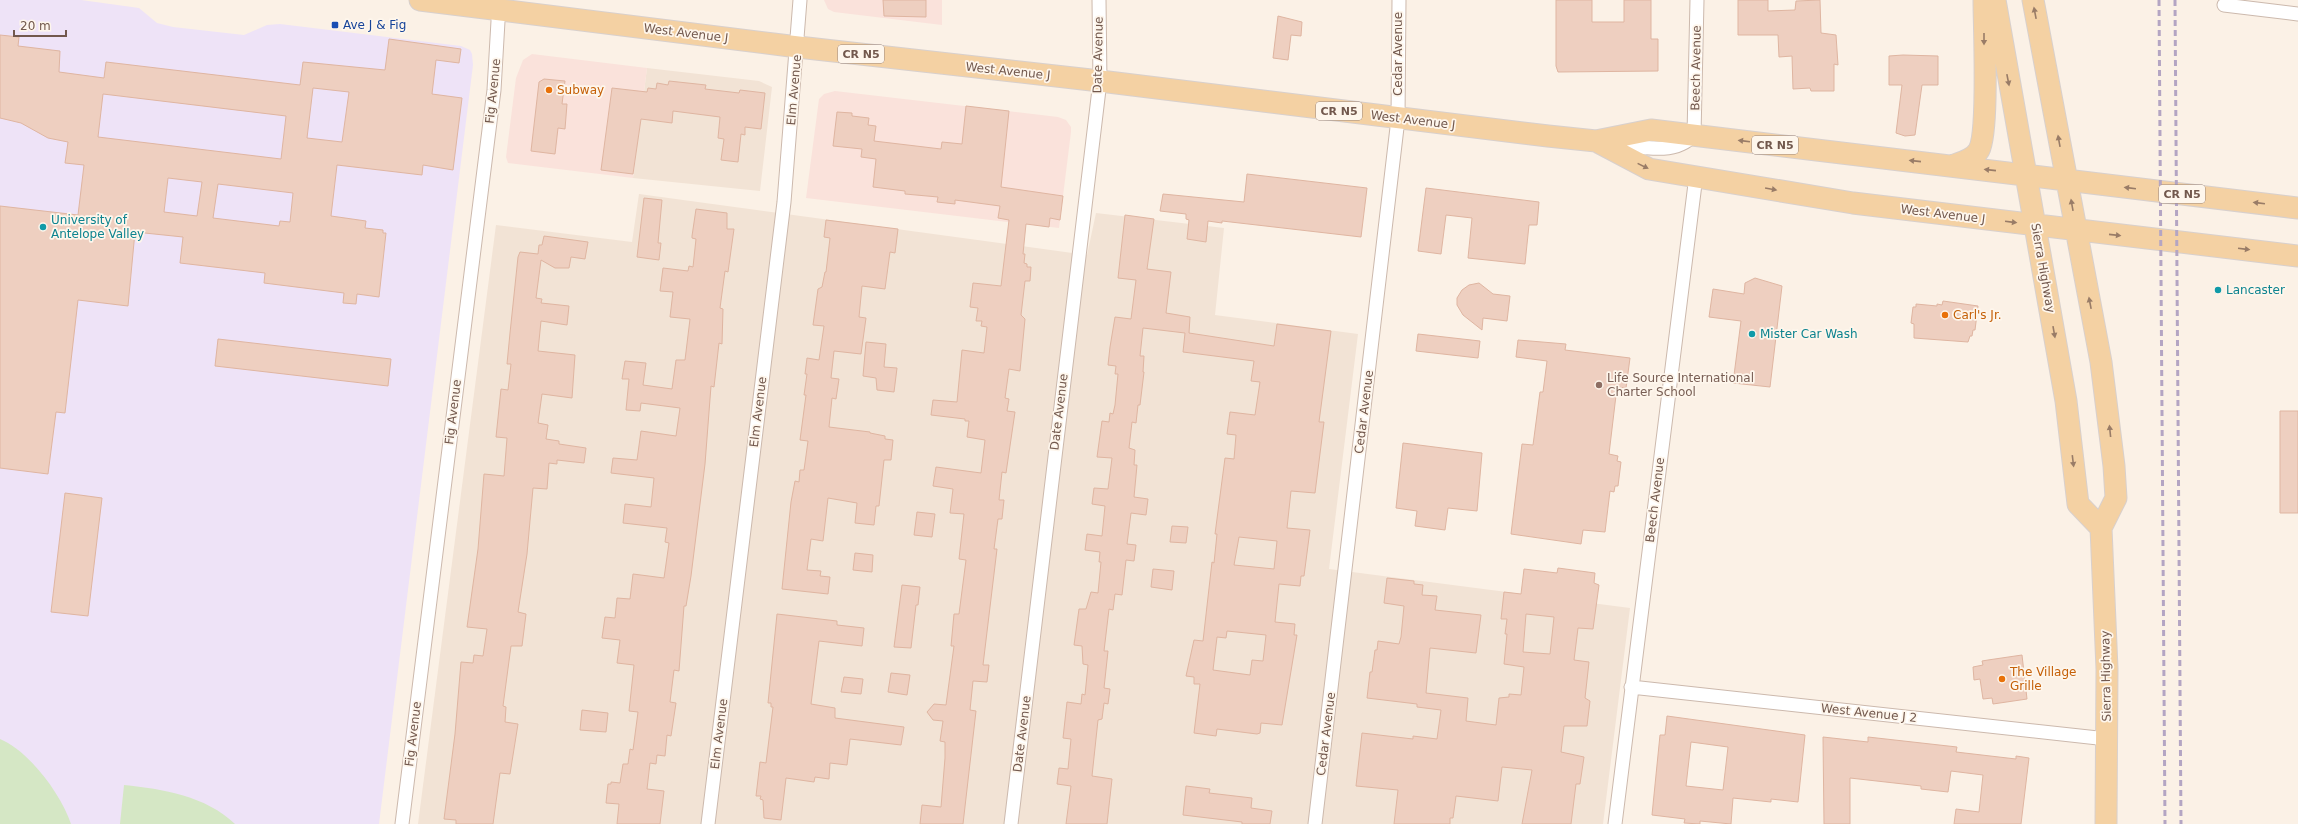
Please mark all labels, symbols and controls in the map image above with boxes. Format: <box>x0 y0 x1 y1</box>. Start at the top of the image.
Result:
one-way arrow <box>2032 7 2038 20</box>
scale bar <box>14 12 66 38</box>
street label: Cedar Avenue <box>1391 12 1405 96</box>
street label: Date Avenue <box>1090 16 1106 94</box>
place label: Ave J & Fig <box>343 18 406 32</box>
text: 20 m <box>20 19 51 33</box>
marker: Ave J & Fig <box>330 20 340 30</box>
street label: West Avenue J <box>643 21 729 45</box>
street label: Beech Avenue <box>1688 25 1704 111</box>
one-way arrow <box>1981 33 1987 46</box>
road number: CR N5 <box>838 45 884 63</box>
street label: Elm Avenue <box>784 54 804 126</box>
street label: Fig Avenue <box>483 58 503 124</box>
street label: West Avenue J <box>965 60 1051 82</box>
one-way arrow <box>2006 74 2012 86</box>
place label: Subway <box>557 83 604 97</box>
marker: Subway <box>544 85 554 95</box>
road number: CR N5 <box>1316 102 1362 120</box>
street label: West Avenue J <box>1370 108 1456 132</box>
one-way arrow <box>2056 135 2062 147</box>
road number: CR N5 <box>1752 136 1798 154</box>
one-way arrow <box>1738 138 1750 144</box>
one-way arrow <box>1909 158 1921 164</box>
one-way arrow <box>1638 163 1649 169</box>
one-way arrow <box>1984 167 1996 173</box>
one-way arrow <box>2124 184 2136 191</box>
road number: CR N5 <box>2159 185 2205 203</box>
one-way arrow <box>1765 186 1777 192</box>
one-way arrow <box>2068 199 2074 211</box>
one-way arrow <box>2253 200 2265 206</box>
street label: West Avenue J <box>1900 202 1986 226</box>
place label: University of Antelope Valley <box>51 213 144 241</box>
one-way arrow <box>2005 219 2017 225</box>
marker: University of Antelope Valley <box>38 222 48 232</box>
street label: Sierra Highway <box>2028 222 2058 314</box>
one-way arrow <box>2109 231 2121 238</box>
one-way arrow <box>2238 246 2250 252</box>
place label: Lancaster <box>2226 283 2285 297</box>
marker: Lancaster <box>2213 285 2223 295</box>
one-way arrow <box>2086 297 2092 309</box>
place label: Carl's Jr. <box>1953 308 2002 322</box>
marker: Carl's Jr. <box>1940 310 1950 320</box>
one-way arrow <box>2051 326 2057 339</box>
place label: Mister Car Wash <box>1760 327 1858 341</box>
marker: Mister Car Wash <box>1747 329 1757 339</box>
street label: Cedar Avenue <box>1352 369 1376 455</box>
place label: Life Source International Charter School <box>1607 371 1754 399</box>
street label: Date Avenue <box>1047 373 1071 451</box>
street label: Elm Avenue <box>747 376 769 448</box>
street label: Fig Avenue <box>442 379 464 445</box>
marker: Life Source International Charter School <box>1594 380 1604 390</box>
one-way arrow <box>2107 425 2114 437</box>
one-way arrow <box>2070 455 2076 467</box>
street label: Beech Avenue <box>1643 457 1667 543</box>
street label: Sierra Highway <box>2098 630 2114 722</box>
place label: The Village Grille <box>2009 665 2076 693</box>
marker: The Village Grille <box>1997 674 2007 684</box>
street label: Cedar Avenue <box>1314 691 1338 777</box>
street label: Date Avenue <box>1010 695 1034 773</box>
street label: Elm Avenue <box>708 698 730 770</box>
street label: Fig Avenue <box>402 701 424 767</box>
street label: West Avenue J 2 <box>1820 701 1918 725</box>

